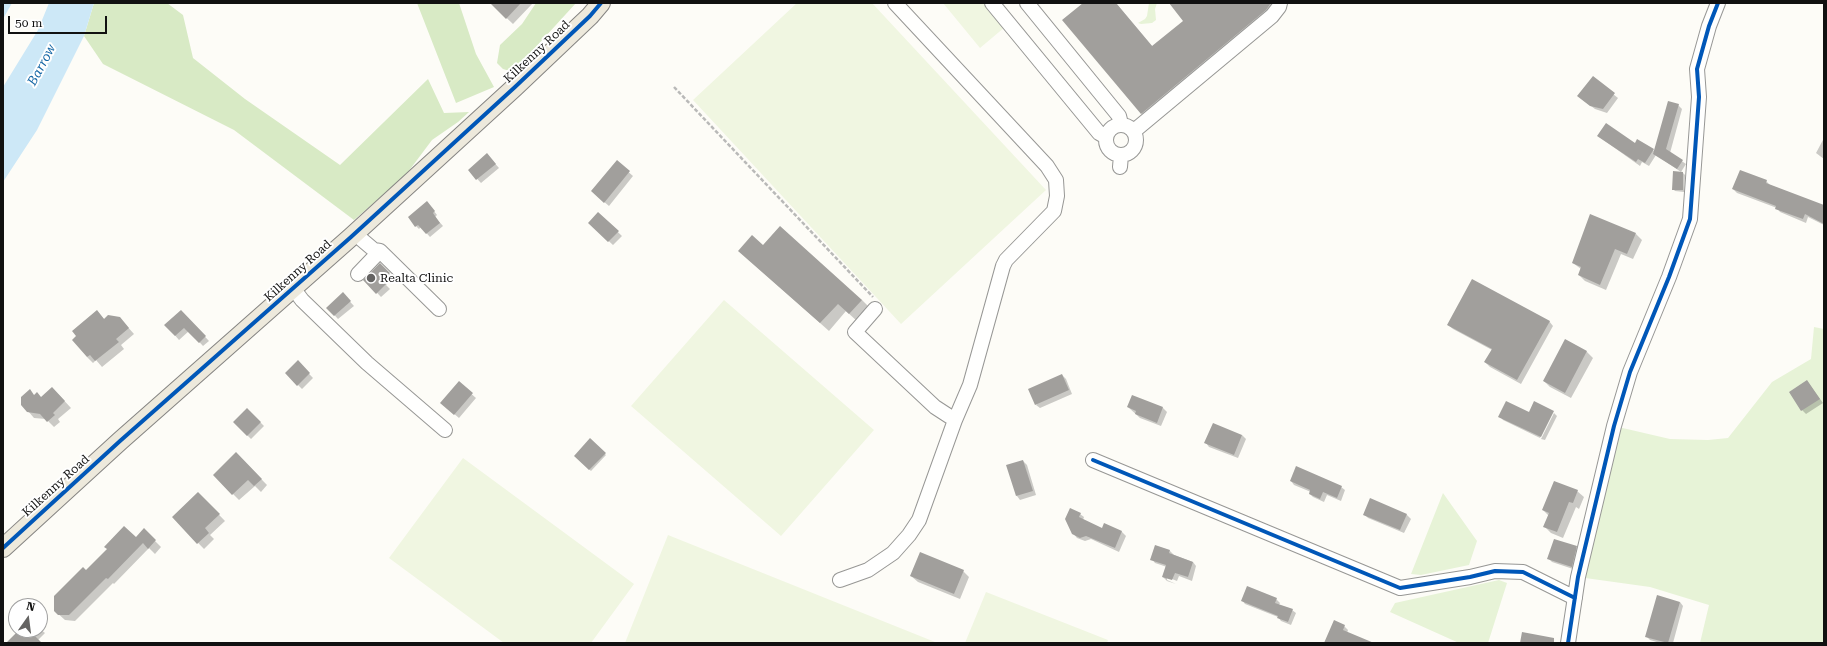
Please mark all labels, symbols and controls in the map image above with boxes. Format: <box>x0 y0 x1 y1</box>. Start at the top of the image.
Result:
scale bar <box>10 8 109 34</box>
text: 50 m <box>15 16 42 30</box>
street label: Kilkenny Road <box>501 18 573 86</box>
water label: Barrow <box>25 42 59 88</box>
street label: Kilkenny Road <box>262 237 334 305</box>
place label: Realta Clinic <box>380 271 453 285</box>
marker: Realta Clinic <box>365 272 377 284</box>
street label: Kilkenny Road <box>20 452 92 520</box>
north arrow <box>8 598 48 638</box>
text: N <box>25 600 36 614</box>

